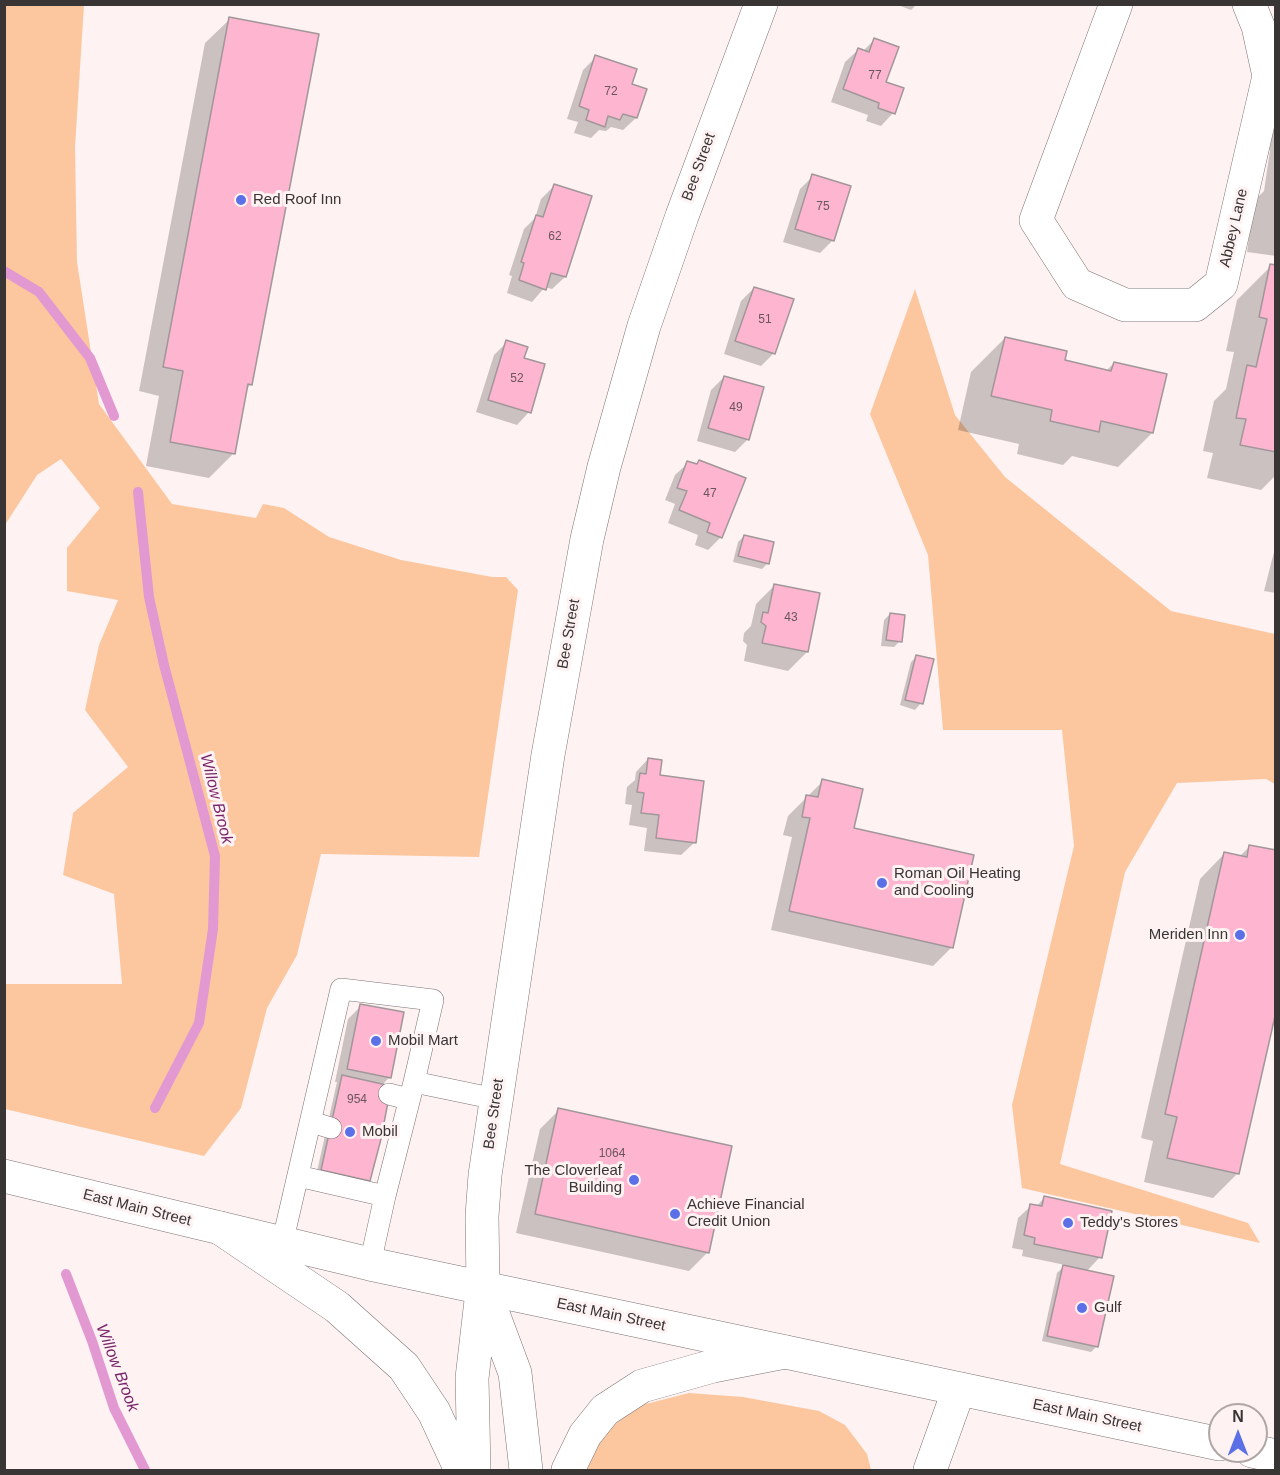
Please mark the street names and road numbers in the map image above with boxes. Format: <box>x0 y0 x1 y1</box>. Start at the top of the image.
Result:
street label: Bee Street <box>678 131 720 203</box>
street label: Abbey Lane <box>1216 187 1252 269</box>
street label: Bee Street <box>554 598 584 670</box>
street label: Bee Street <box>480 1078 508 1150</box>
street label: East Main Street <box>81 1186 193 1230</box>
street label: East Main Street <box>555 1295 667 1335</box>
street label: East Main Street <box>1031 1396 1143 1436</box>

